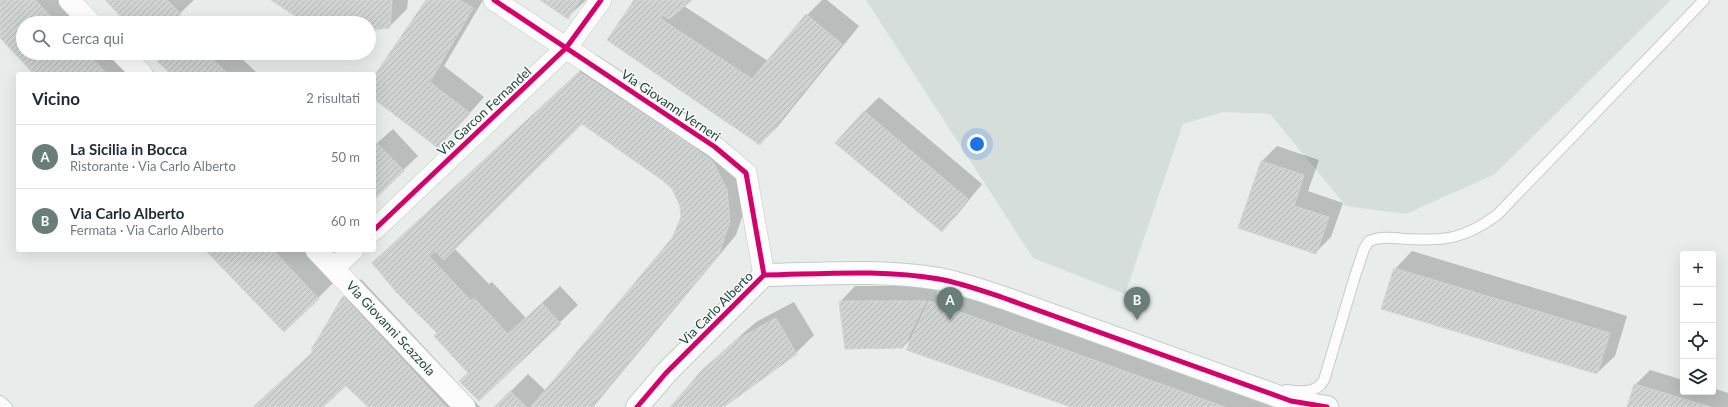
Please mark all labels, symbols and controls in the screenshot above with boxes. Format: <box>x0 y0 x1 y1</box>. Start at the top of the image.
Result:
search box <box>16 16 376 60</box>
icon: search <box>30 27 52 49</box>
text: Cerca qui <box>62 29 124 47</box>
street label: Via Garcon Fernandel <box>434 63 534 159</box>
street label: Via Giovanni Verneri <box>618 66 724 144</box>
text: Vicino <box>32 88 80 109</box>
text: 2 risultati <box>306 90 360 106</box>
your location <box>967 134 987 154</box>
text: La Sicilia in Bocca <box>70 140 187 158</box>
text: A <box>40 149 50 165</box>
text: 50 m <box>331 149 360 165</box>
text: Ristorante · Via Carlo Alberto <box>70 158 236 174</box>
text: Via Carlo Alberto <box>70 204 185 222</box>
text: B <box>41 213 49 229</box>
text: 60 m <box>331 213 360 229</box>
text: Fermata · Via Carlo Alberto <box>70 222 224 238</box>
map controls <box>1680 251 1716 395</box>
button: + <box>1680 251 1716 287</box>
street label: Via Carlo Alberto <box>676 268 756 348</box>
street label: Via Giovanni Scazzola <box>343 277 439 379</box>
pin: A <box>937 287 963 320</box>
pin: B <box>1124 287 1150 320</box>
button: − <box>1680 287 1716 323</box>
button: locate <box>1680 323 1716 359</box>
button: layers <box>1680 359 1716 395</box>

